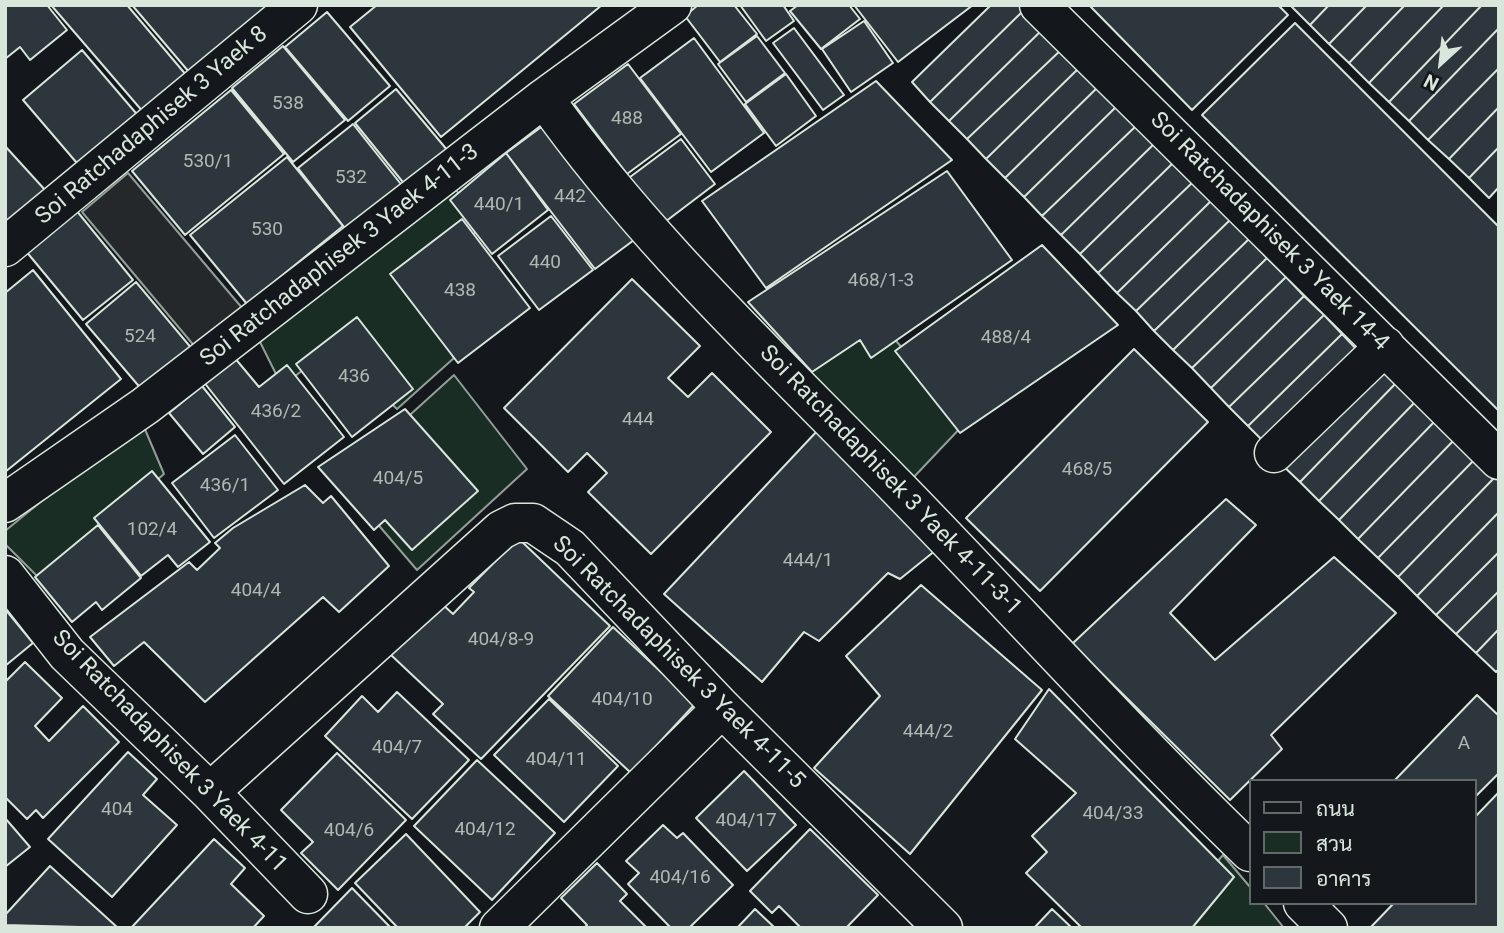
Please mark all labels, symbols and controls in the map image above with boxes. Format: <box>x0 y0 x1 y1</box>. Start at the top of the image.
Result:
street label: Soi Ratchadaphisek 3 Yaek 8 <box>30 21 274 231</box>
north arrow <box>1406 28 1476 98</box>
text: N <box>1420 69 1442 95</box>
house number: 538 <box>272 93 304 115</box>
street label: Soi Ratchadaphisek 3 Yaek 14-4 <box>1144 107 1394 357</box>
house number: 488 <box>611 108 643 130</box>
street label: Soi Ratchadaphisek 3 Yaek 4-11-3 <box>195 139 485 373</box>
house number: 530/1 <box>183 151 233 173</box>
house number: 532 <box>335 167 367 189</box>
house number: 442 <box>554 186 586 208</box>
house number: 440/1 <box>474 194 524 216</box>
house number: 530 <box>251 219 283 241</box>
house number: 440 <box>529 252 561 274</box>
house number: 468/1-3 <box>848 270 914 292</box>
house number: 438 <box>444 280 476 302</box>
house number: 524 <box>124 326 156 348</box>
house number: 488/4 <box>981 327 1031 349</box>
street label: Soi Ratchadaphisek 3 Yaek 4-11-3-1 <box>753 340 1027 622</box>
house number: 436 <box>338 366 370 388</box>
house number: 436/2 <box>251 401 301 423</box>
house number: 444 <box>622 409 654 431</box>
house number: 468/5 <box>1062 459 1112 481</box>
house number: 404/5 <box>373 468 423 490</box>
house number: 436/1 <box>200 475 250 497</box>
house number: 102/4 <box>127 519 177 541</box>
street label: Soi Ratchadaphisek 3 Yaek 4-11-5 <box>546 531 810 795</box>
house number: 444/1 <box>783 550 833 572</box>
house number: 404/4 <box>231 580 281 602</box>
street label: Soi Ratchadaphisek 3 Yaek 4-11 <box>46 625 292 879</box>
house number: 404/8-9 <box>468 629 534 651</box>
house number: 404/10 <box>591 689 653 711</box>
house number: 444/2 <box>903 721 953 743</box>
house number: A <box>1458 733 1470 755</box>
house number: 404/7 <box>372 737 422 759</box>
house number: 404/11 <box>525 749 587 771</box>
legend <box>1248 779 1476 905</box>
text: ถนน <box>1316 797 1355 821</box>
house number: 404 <box>101 799 133 821</box>
house number: 404/33 <box>1082 803 1144 825</box>
house number: 404/17 <box>715 810 777 832</box>
house number: 404/12 <box>454 819 516 841</box>
house number: 404/6 <box>324 820 374 842</box>
text: สวน <box>1316 832 1352 856</box>
house number: 404/16 <box>649 867 711 889</box>
text: อาคาร <box>1316 867 1372 891</box>

